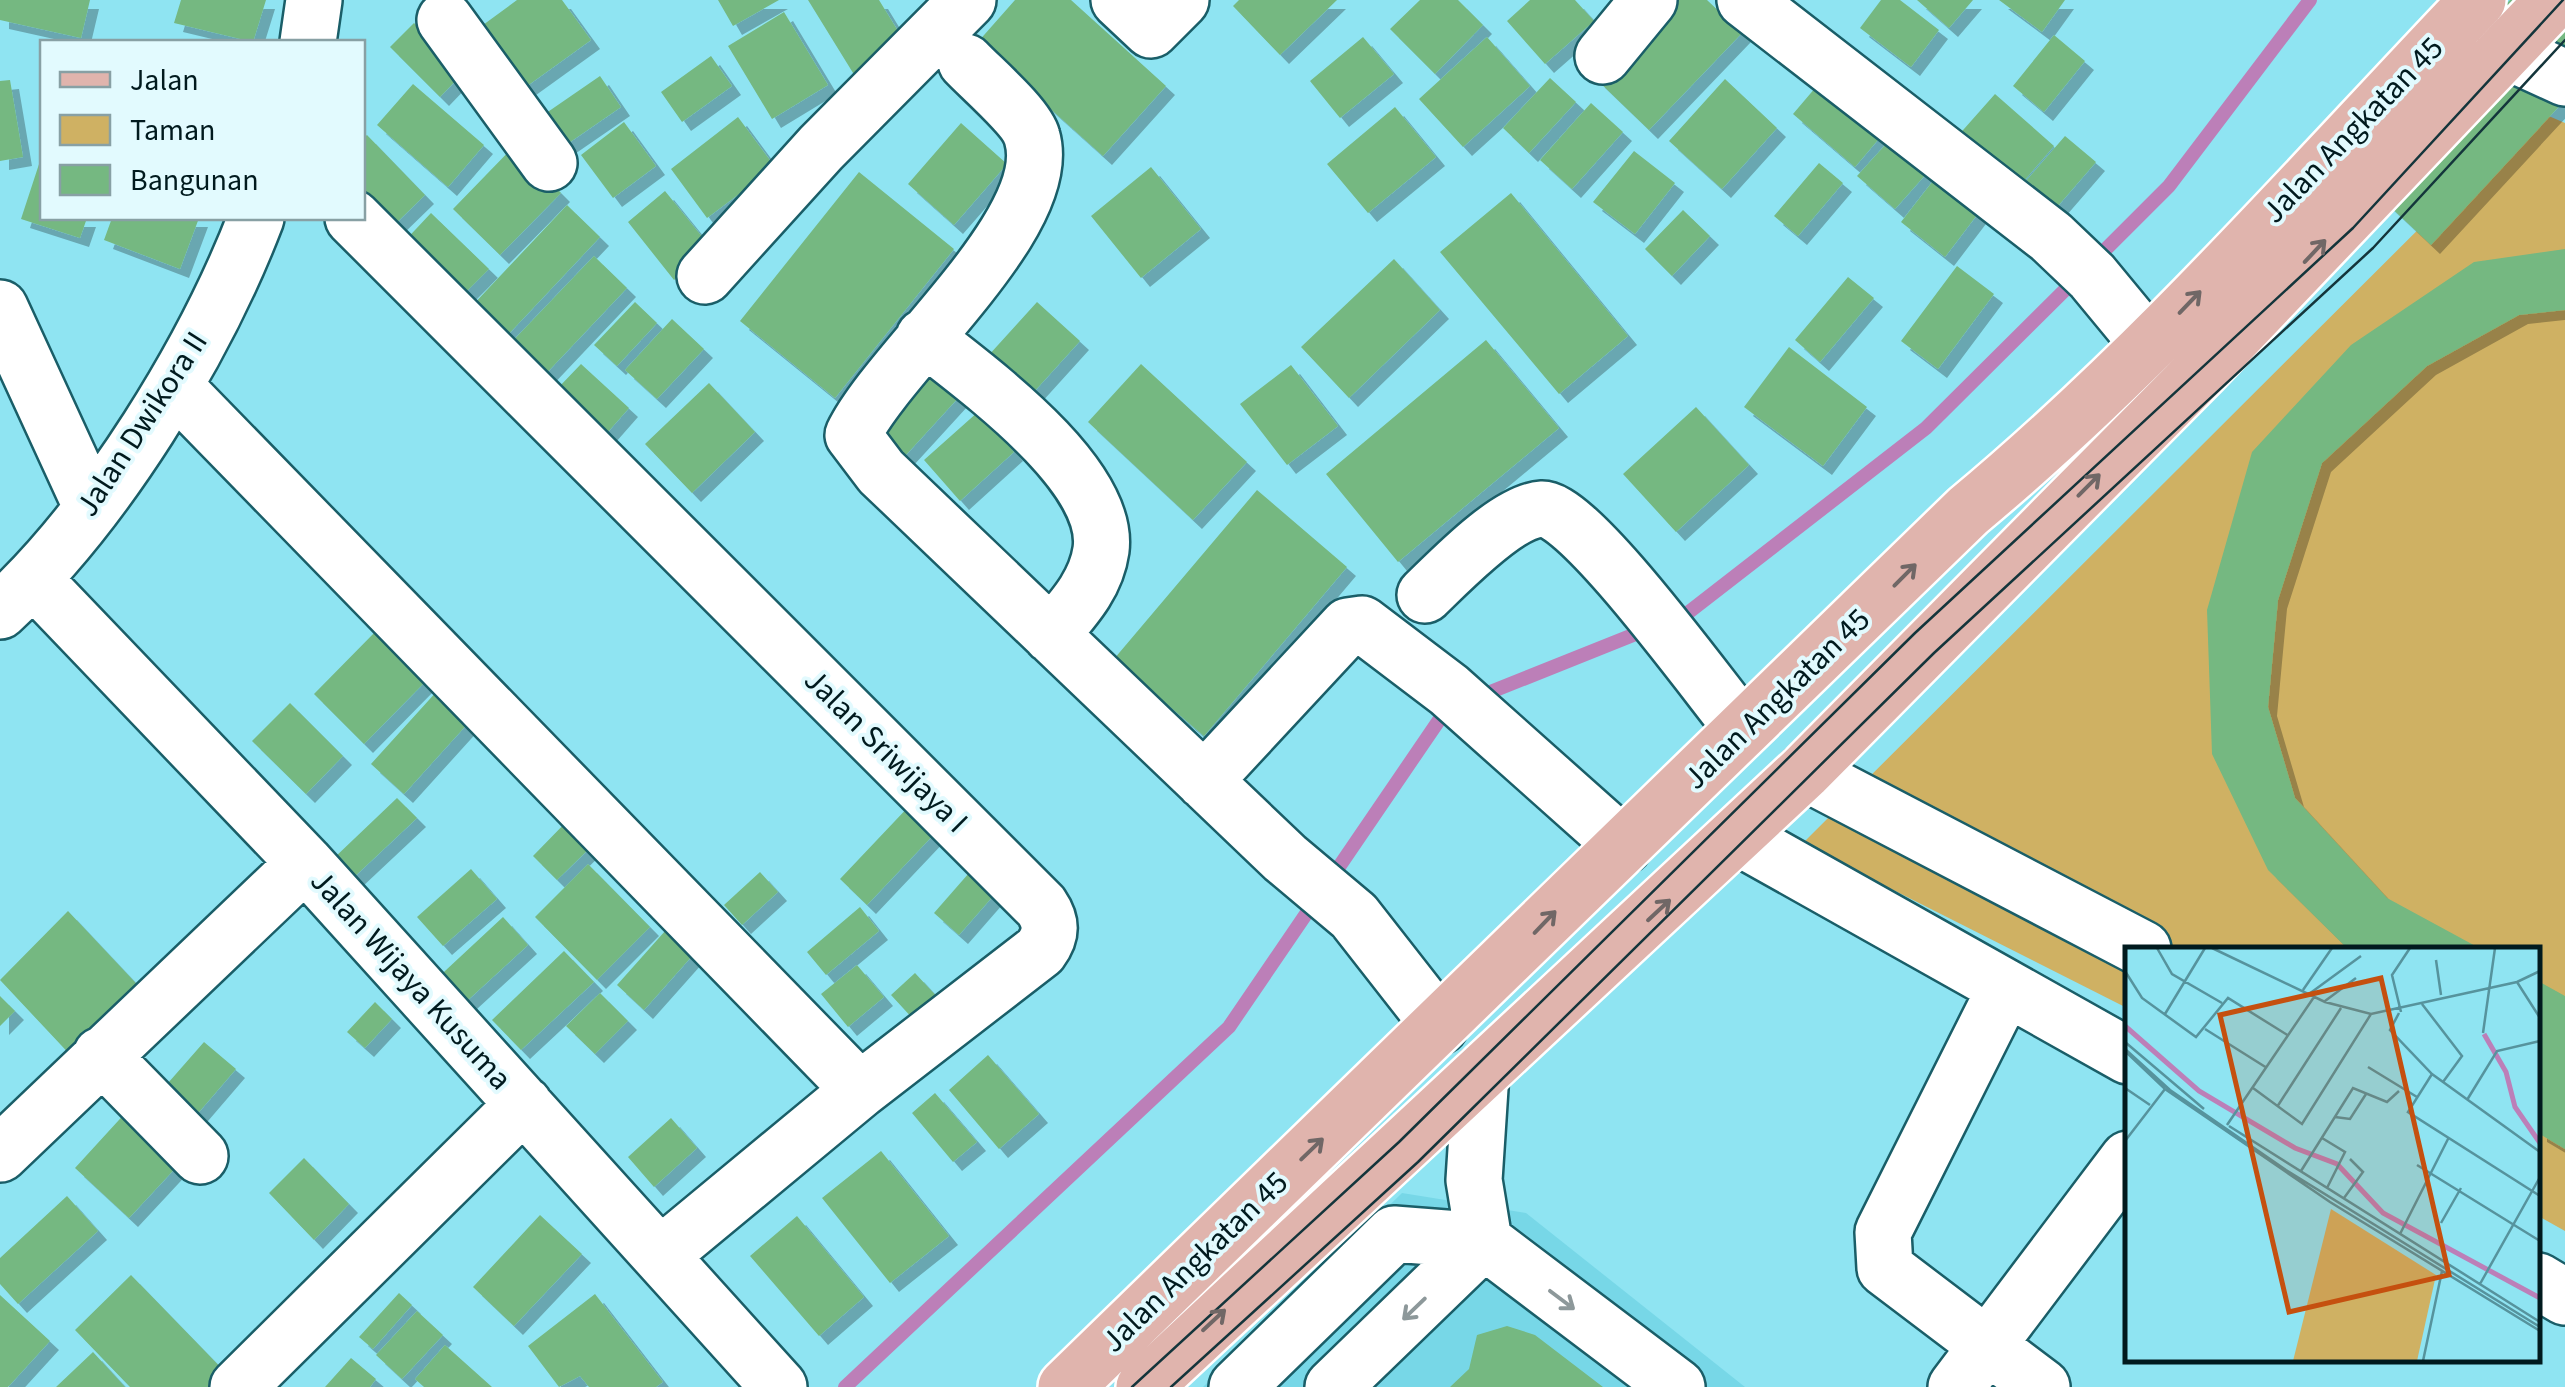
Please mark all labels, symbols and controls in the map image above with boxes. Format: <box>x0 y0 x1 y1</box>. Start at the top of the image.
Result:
street label: Jalan Angkatan 45 <box>2252 26 2454 234</box>
legend <box>40 40 365 220</box>
text: Jalan <box>130 59 199 102</box>
text: Taman <box>130 109 215 152</box>
text: Bangunan <box>130 159 259 202</box>
one-way arrow <box>2303 239 2327 263</box>
one-way arrow <box>2178 290 2201 315</box>
street label: Jalan Dwikora II <box>65 322 219 526</box>
one-way arrow <box>2077 473 2101 497</box>
one-way arrow <box>1893 564 1917 588</box>
street label: Jalan Angkatan 45 <box>1673 598 1881 800</box>
street label: Jalan Sriwijaya I <box>793 658 979 844</box>
street label: Jalan Wijaya Kusuma <box>299 860 523 1100</box>
one-way arrow <box>1646 899 1671 922</box>
one-way arrow <box>1532 910 1556 934</box>
inset map <box>2125 947 2540 1362</box>
one-way arrow <box>1300 1137 1324 1161</box>
street label: Jalan Angkatan 45 <box>1091 1161 1299 1363</box>
one-way arrow <box>1548 1289 1575 1310</box>
one-way arrow <box>1402 1296 1427 1320</box>
one-way arrow <box>1202 1308 1226 1332</box>

